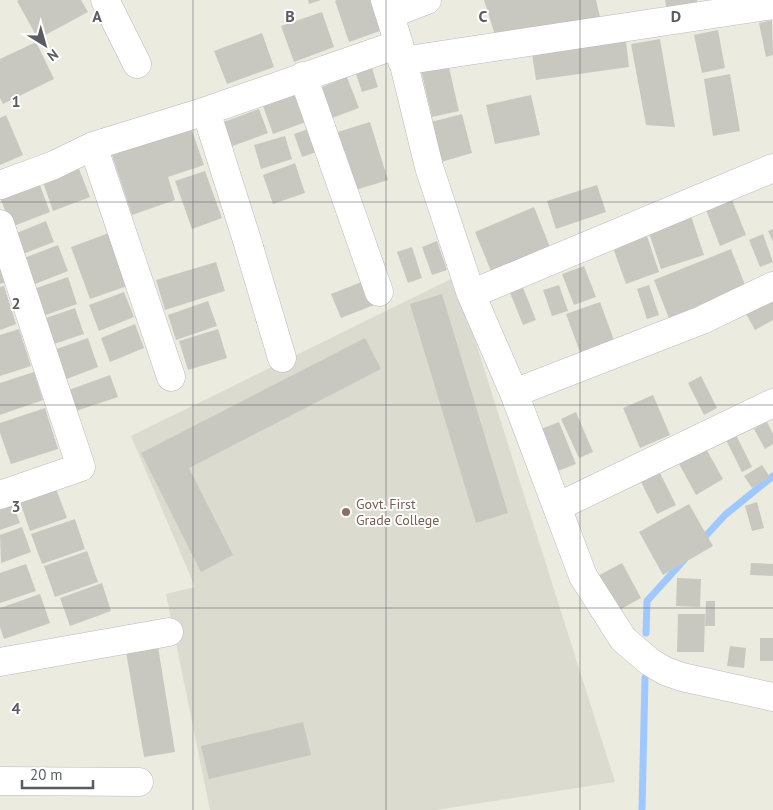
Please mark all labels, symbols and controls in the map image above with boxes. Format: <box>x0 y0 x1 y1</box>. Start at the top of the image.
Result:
text: A <box>92 6 102 26</box>
text: B <box>285 6 295 26</box>
text: C <box>479 6 488 26</box>
text: D <box>671 6 681 26</box>
north arrow <box>20 20 70 70</box>
text: N <box>44 45 62 65</box>
text: 1 <box>11 91 21 111</box>
text: 2 <box>11 293 21 313</box>
place label: Govt. First Grade College <box>356 495 439 529</box>
text: 3 <box>11 496 21 516</box>
marker: Govt. First Grade College <box>340 506 352 518</box>
text: 4 <box>11 698 21 718</box>
scale bar <box>22 758 94 790</box>
text: 20 m <box>30 765 63 784</box>

